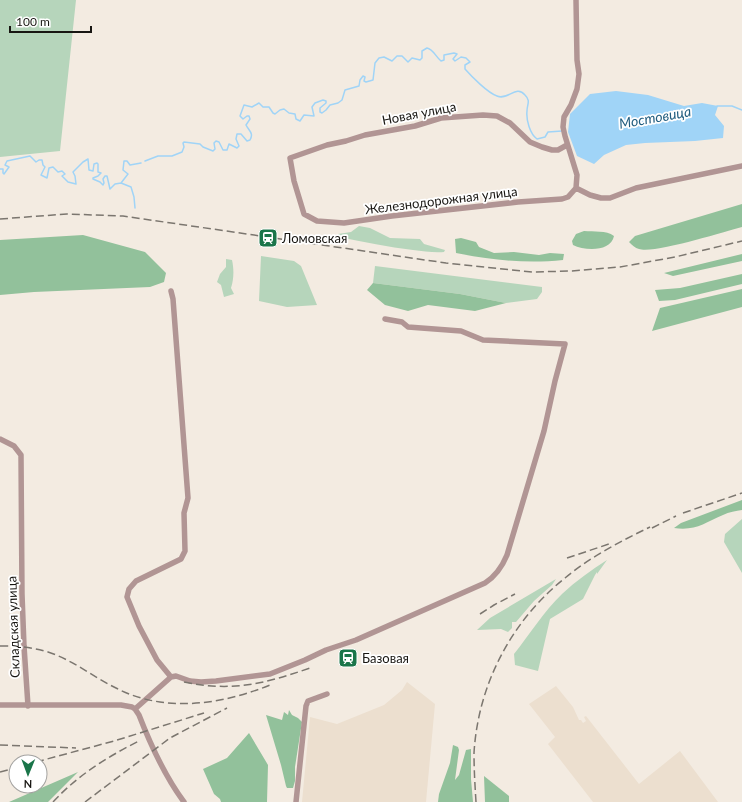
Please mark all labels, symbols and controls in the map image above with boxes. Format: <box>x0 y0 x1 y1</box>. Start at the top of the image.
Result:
scale bar <box>10 8 91 34</box>
text: 100 m <box>16 14 50 29</box>
street label: Новая улица <box>381 98 457 128</box>
water label: Мостовица <box>618 102 692 132</box>
street label: Железнодорожная улица <box>364 183 518 217</box>
station icon: Ломовская <box>257 227 279 249</box>
place label: Ломовская <box>281 230 347 246</box>
street label: Складская улица <box>3 576 23 678</box>
station icon: Базовая <box>337 647 359 669</box>
place label: Базовая <box>362 650 409 666</box>
north arrow <box>8 754 48 794</box>
text: N <box>23 778 32 791</box>

